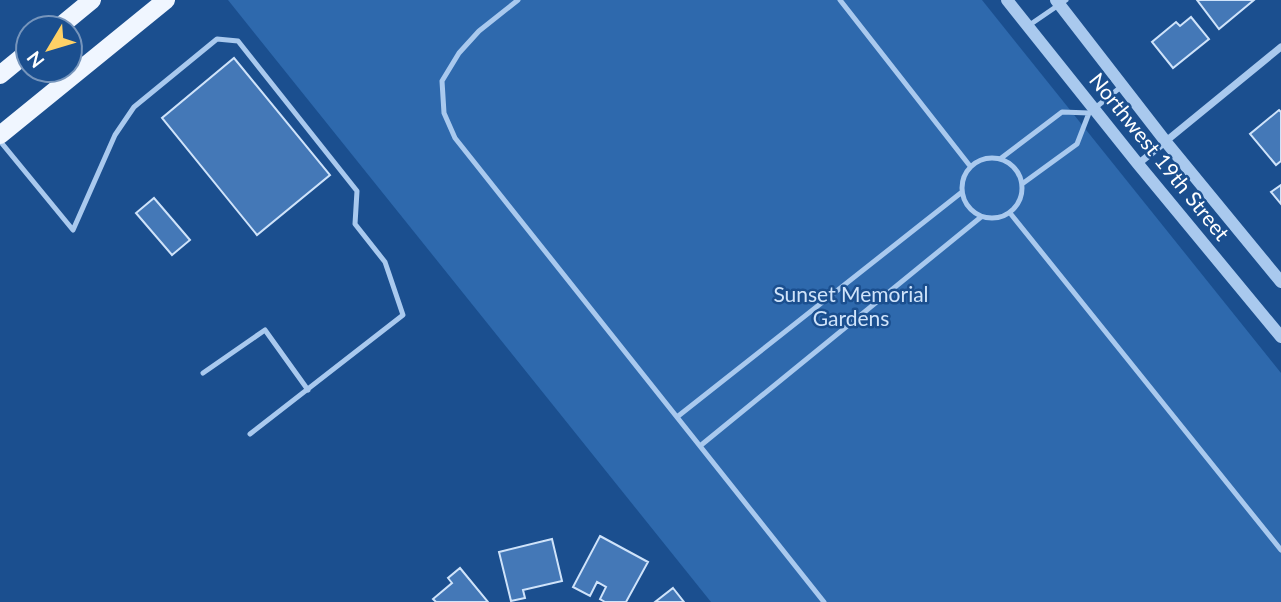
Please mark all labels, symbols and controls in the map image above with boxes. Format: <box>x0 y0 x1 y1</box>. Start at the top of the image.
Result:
north arrow <box>14 14 84 84</box>
text: N <box>22 47 49 73</box>
street label: Northwest 19th Street <box>1085 67 1236 245</box>
park label: Sunset Memorial Gardens <box>773 281 929 330</box>

